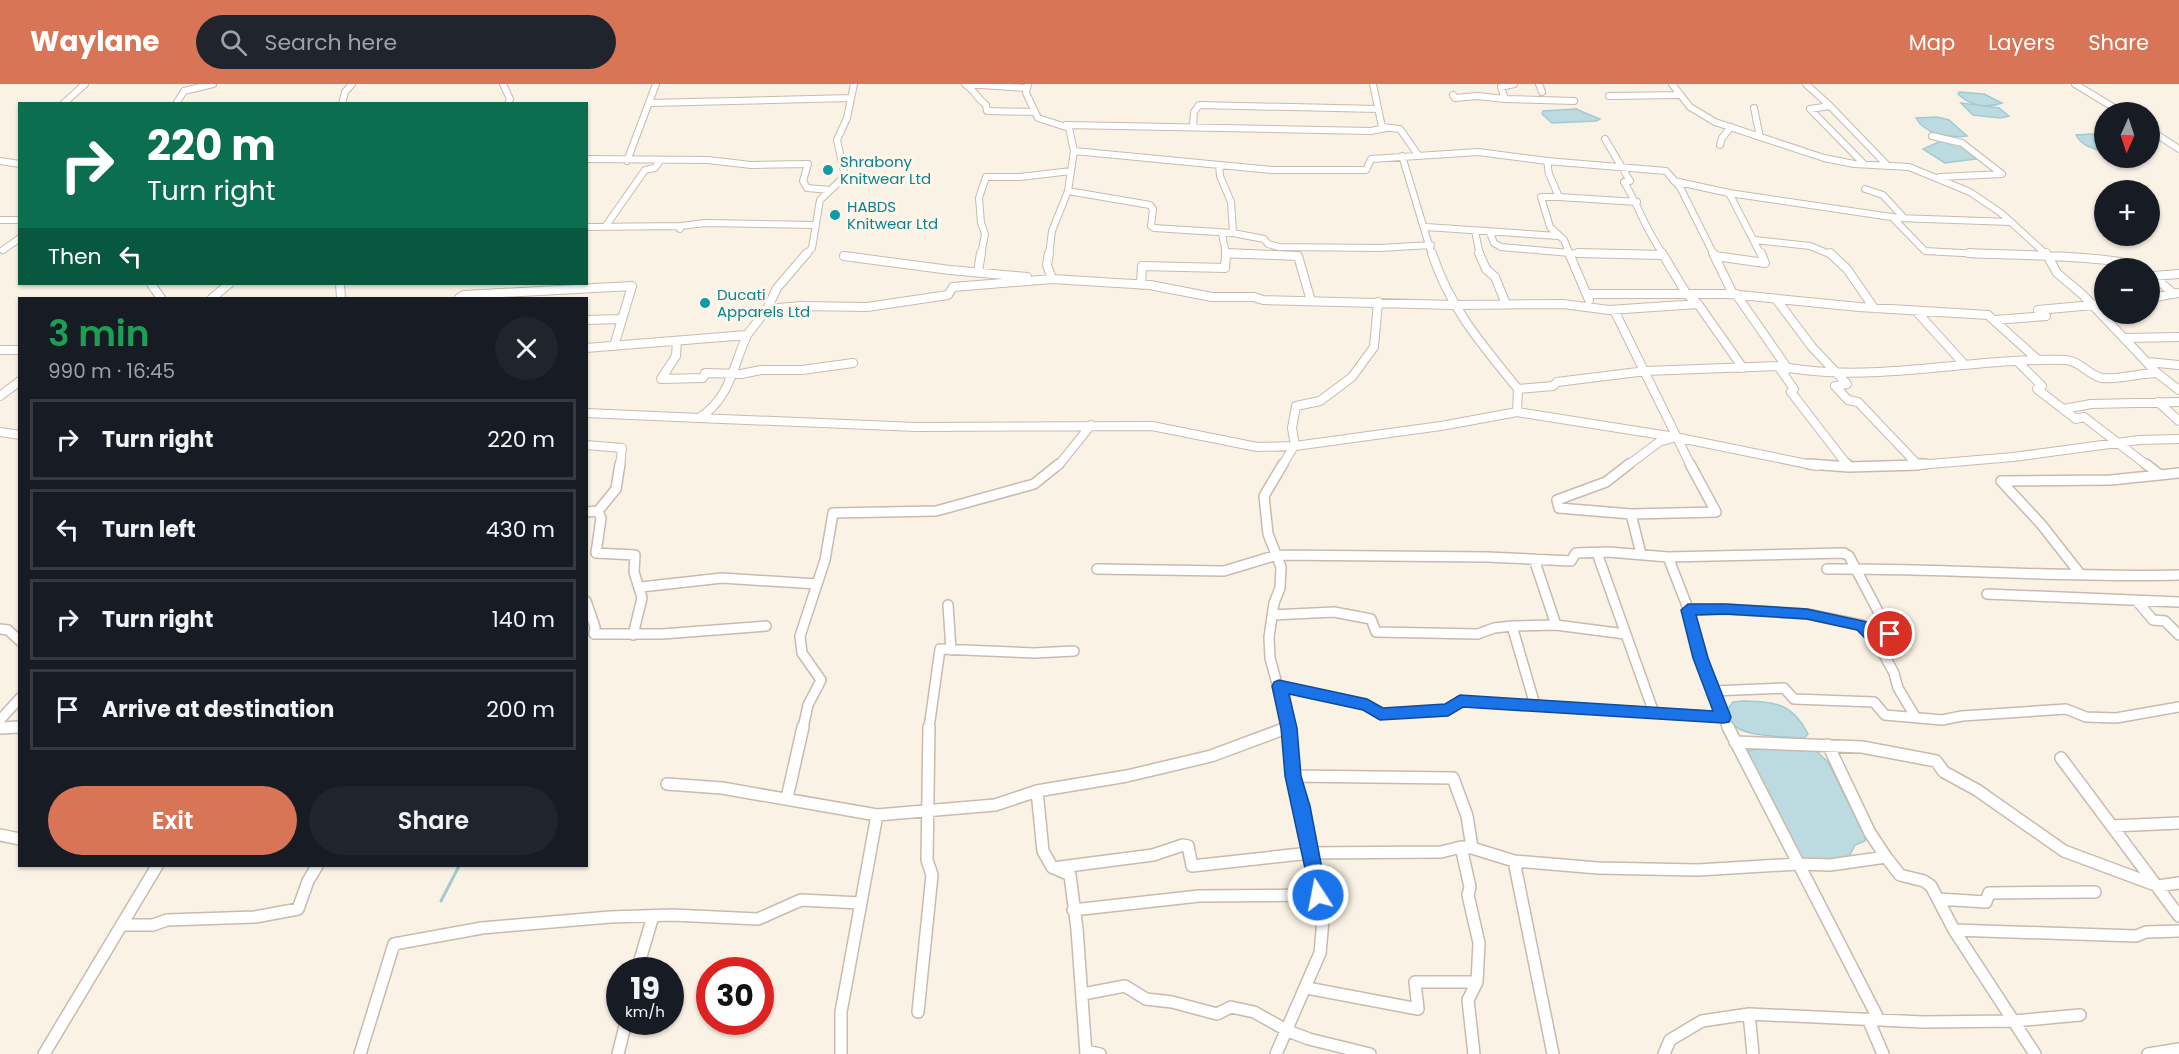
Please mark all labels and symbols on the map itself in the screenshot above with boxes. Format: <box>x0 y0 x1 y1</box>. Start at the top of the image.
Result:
north arrow <box>2094 102 2160 168</box>
place label: Shrabony Knitwear Ltd <box>840 151 931 189</box>
marker: Shrabony Knitwear Ltd <box>821 163 835 177</box>
place label: HABDS Knitwear Ltd <box>847 196 938 234</box>
marker: HABDS Knitwear Ltd <box>828 208 842 222</box>
place label: Ducati Apparels Ltd <box>717 284 810 322</box>
marker: Ducati Apparels Ltd <box>698 296 712 310</box>
pin <box>1864 608 1915 659</box>
position arrow <box>1286 863 1350 927</box>
speed limit sign: 30 <box>696 957 774 1035</box>

